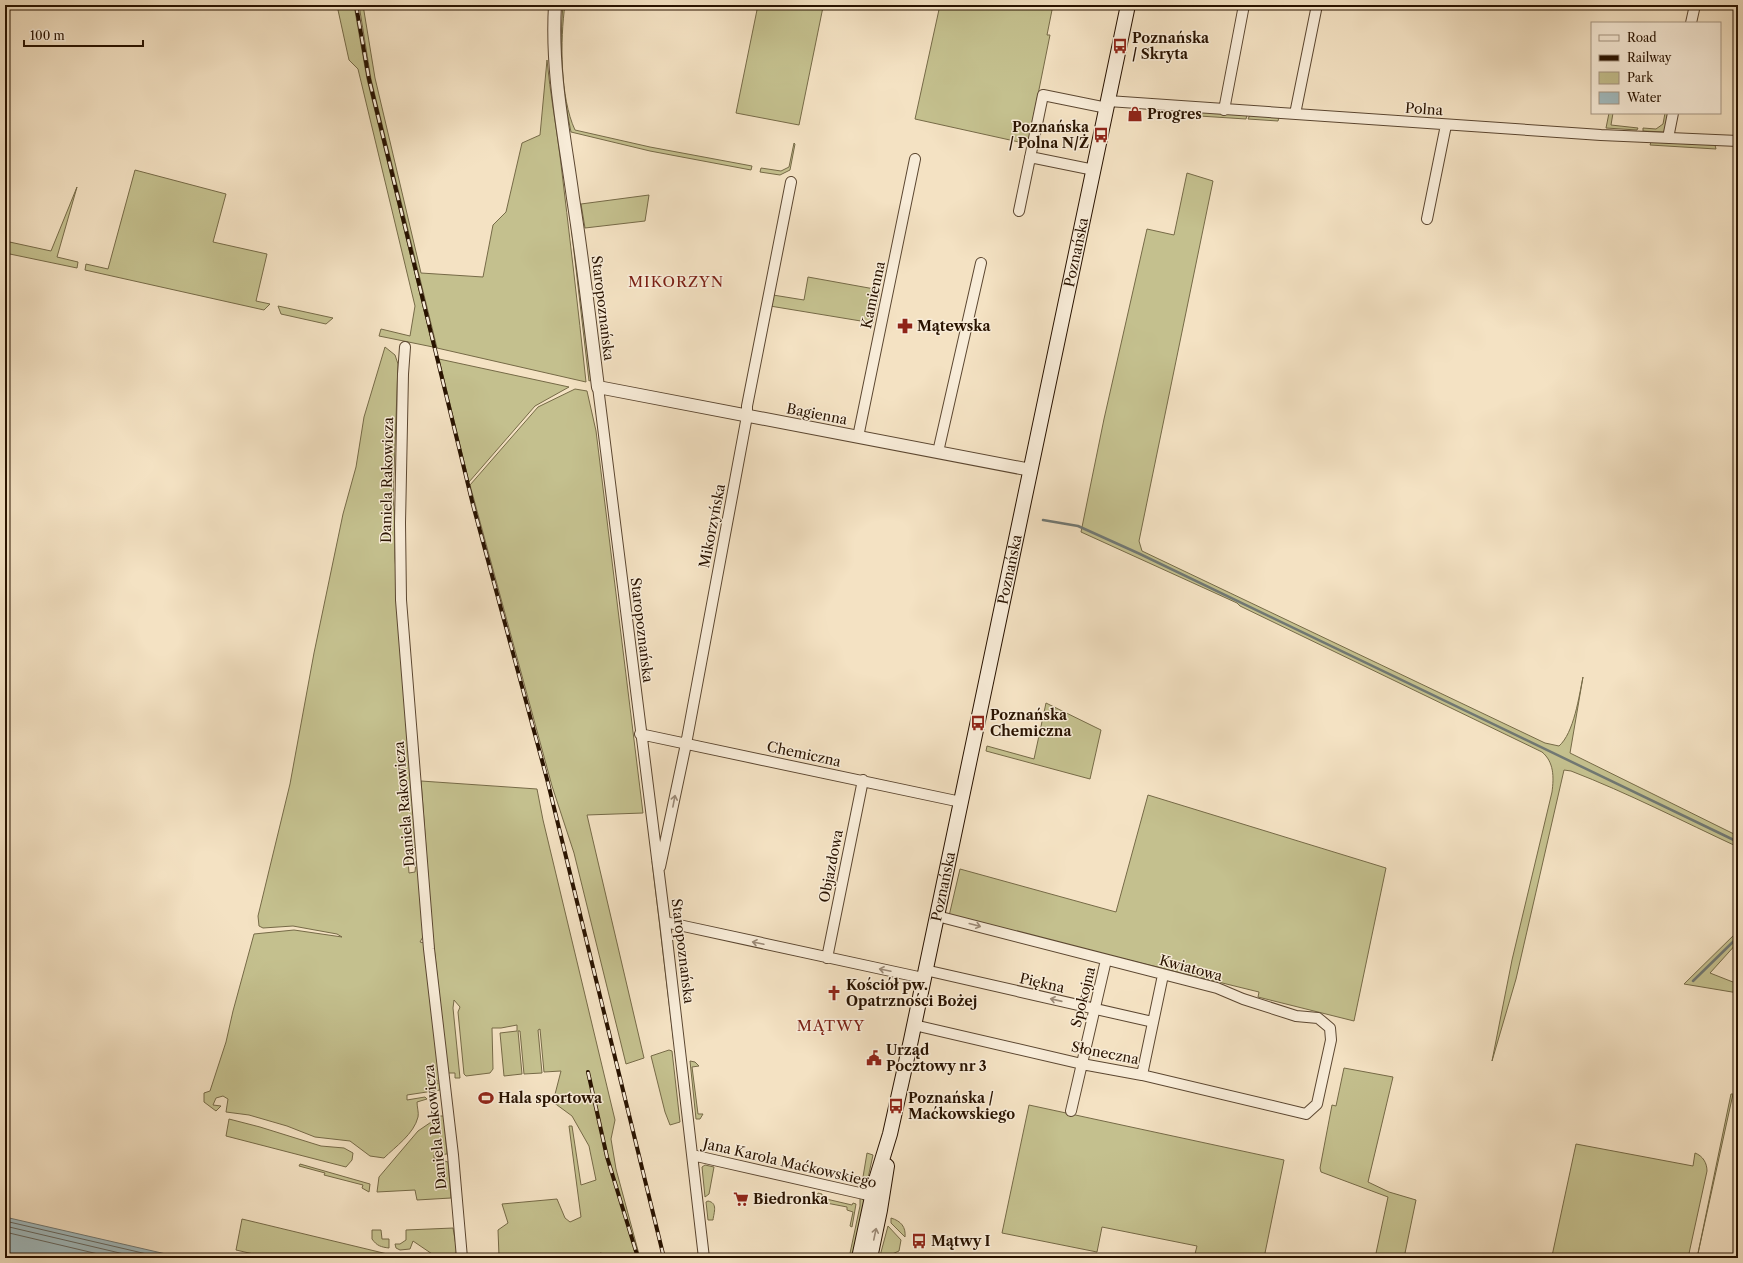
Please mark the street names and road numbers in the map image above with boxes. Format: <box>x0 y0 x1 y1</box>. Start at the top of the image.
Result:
street label: Polna <box>1405 99 1444 119</box>
street label: Poznańska <box>1060 215 1092 289</box>
street label: Staropoznańska <box>588 255 618 362</box>
street label: Kamienna <box>857 259 889 330</box>
street label: Bagienna <box>785 399 850 429</box>
street label: Daniela Rakowicza <box>377 416 397 543</box>
street label: Mikorzyńska <box>695 482 729 570</box>
street label: Poznańska <box>994 532 1026 606</box>
street label: Staropoznańska <box>627 577 657 684</box>
street label: Chemiczna <box>765 737 843 771</box>
street label: Daniela Rakowicza <box>389 740 418 867</box>
street label: Objazdowa <box>815 827 847 904</box>
street label: Poznańska <box>927 849 959 923</box>
street label: Staropoznańska <box>668 898 698 1005</box>
street label: Kwiatowa <box>1157 951 1225 985</box>
street label: Spokojna <box>1067 964 1099 1029</box>
street label: Piękna <box>1018 969 1067 997</box>
street label: Słoneczna <box>1070 1038 1141 1068</box>
street label: Daniela Rakowicza <box>419 1063 451 1191</box>
street label: Jana Karola Maćkowskiego <box>699 1134 879 1192</box>

